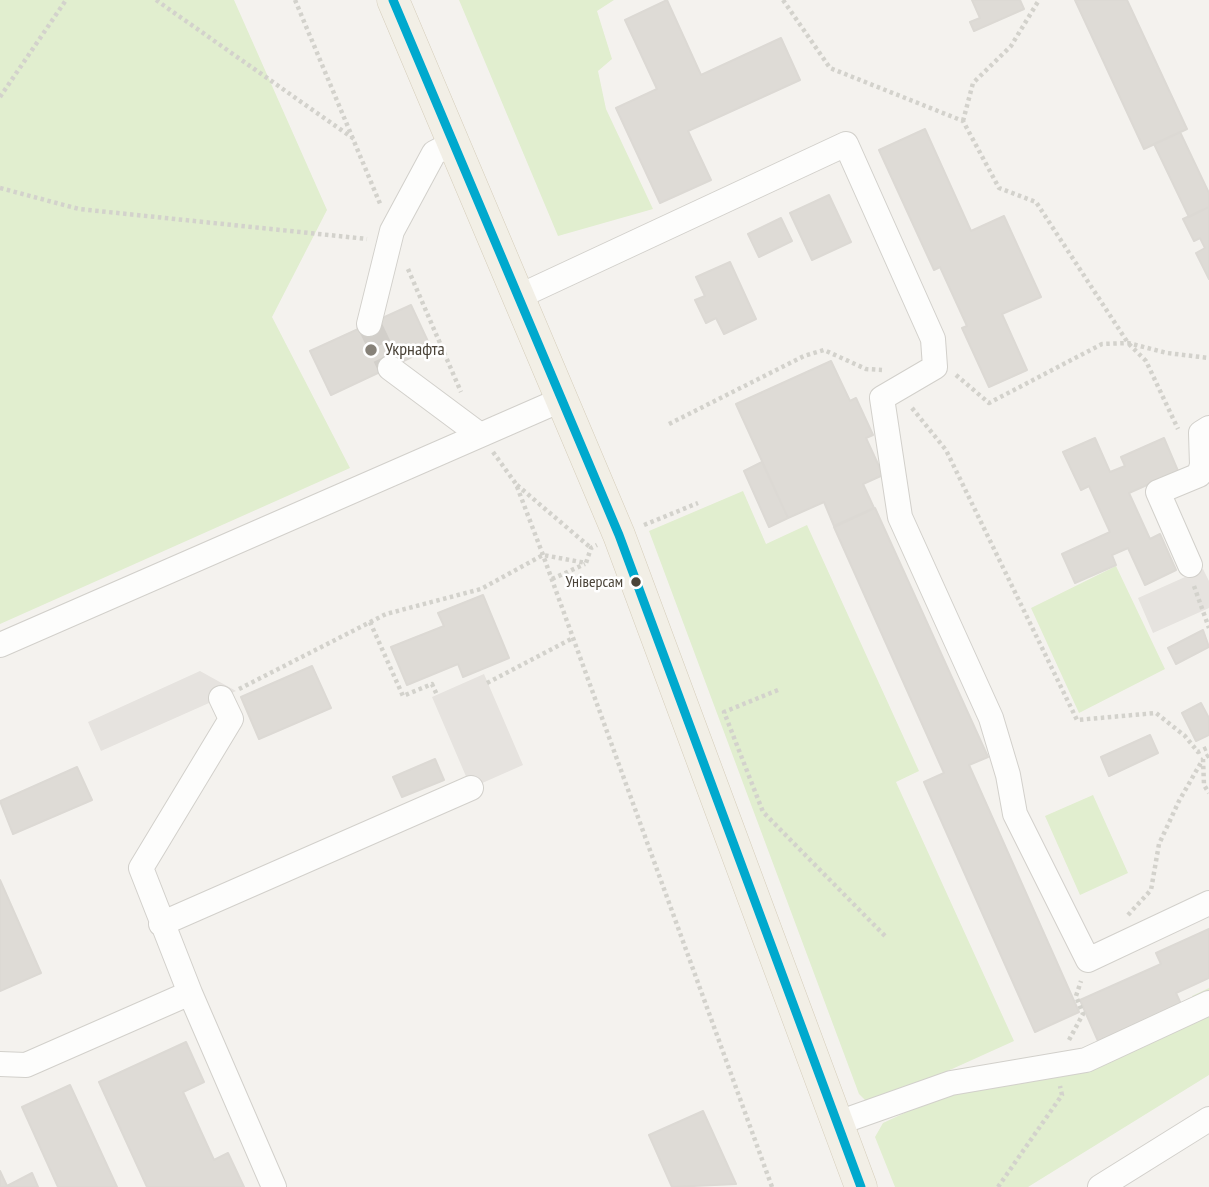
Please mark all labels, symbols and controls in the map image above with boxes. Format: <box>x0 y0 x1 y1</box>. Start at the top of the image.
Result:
place label: Укрнафта <box>385 339 445 361</box>
marker: Укрнафта <box>363 342 379 358</box>
place label: Універсам <box>566 572 623 592</box>
marker: Універсам <box>629 575 643 589</box>

